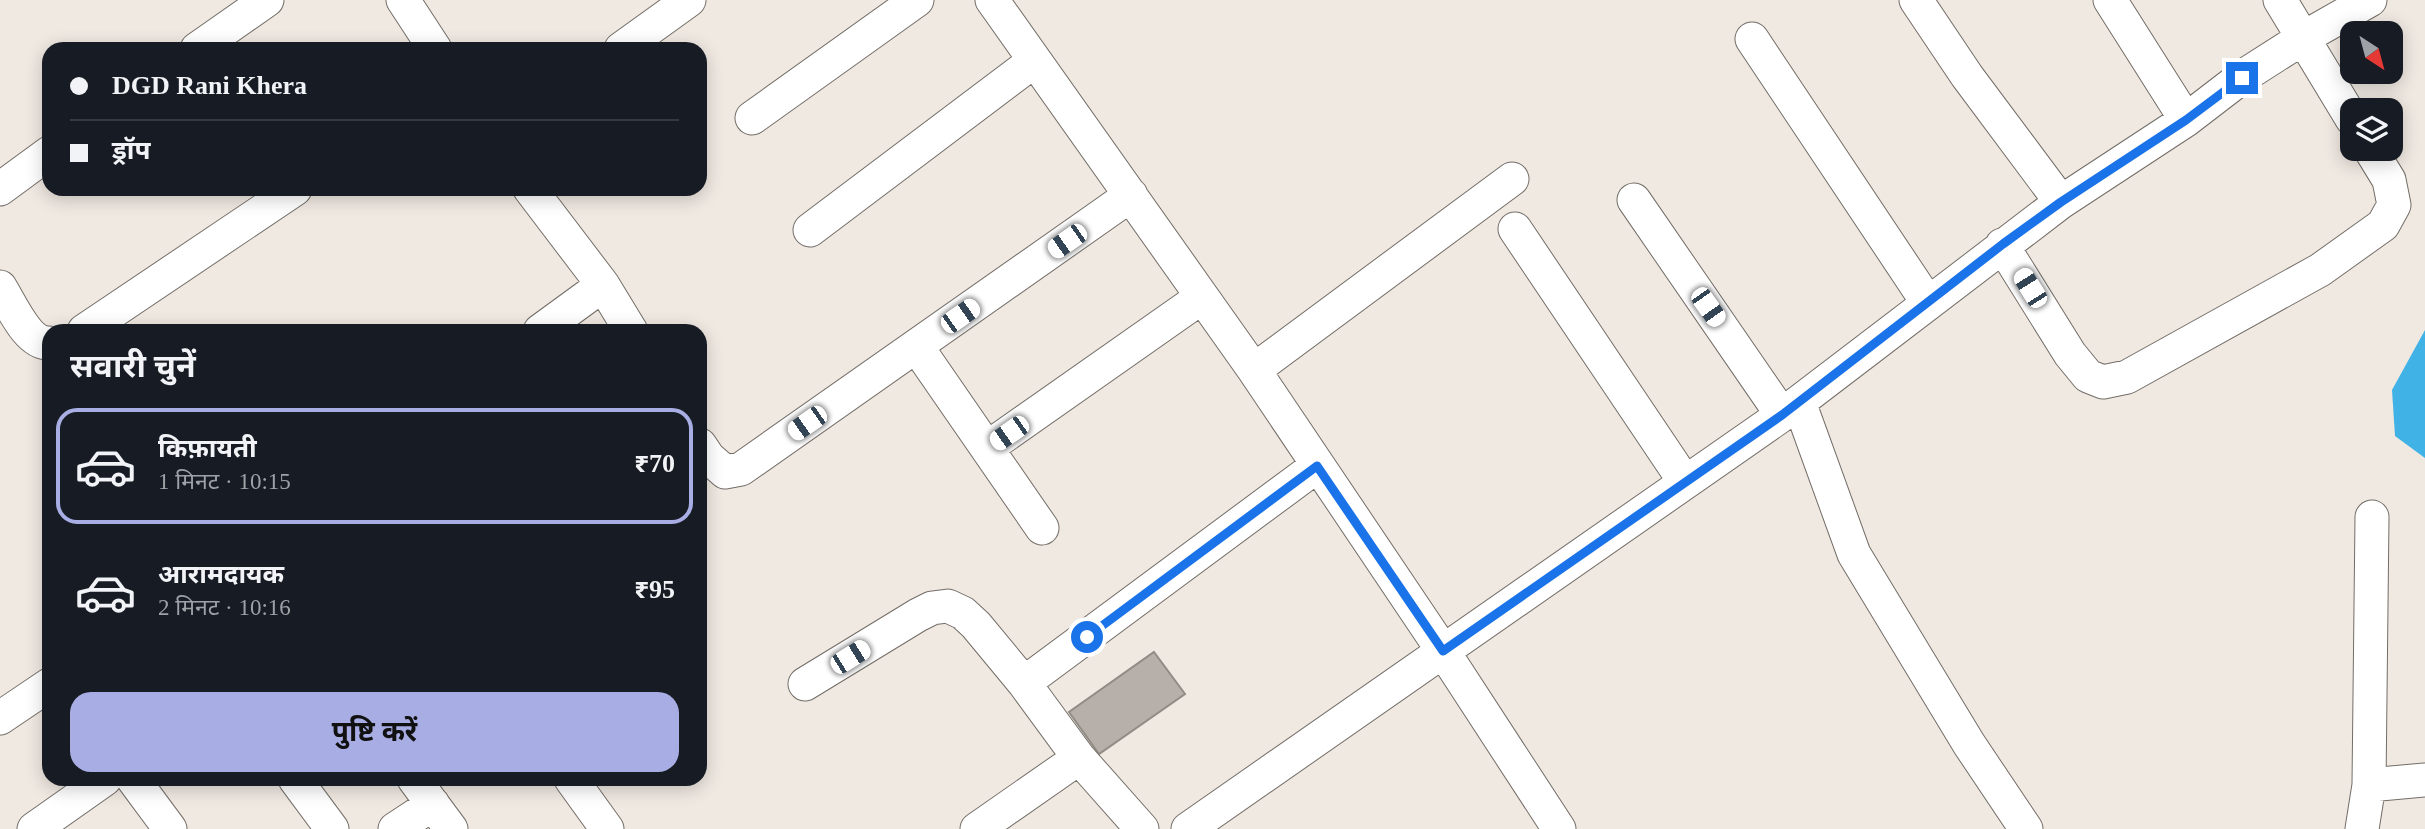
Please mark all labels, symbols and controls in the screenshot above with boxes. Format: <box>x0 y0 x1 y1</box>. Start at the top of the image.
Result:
north arrow <box>2340 21 2403 84</box>
map controls <box>2340 21 2403 161</box>
route end <box>2226 62 2258 94</box>
text: DGD Rani Khera <box>112 71 307 100</box>
button: layers <box>2340 98 2403 161</box>
text: ड्रॉप <box>112 136 150 165</box>
car <box>1044 220 1091 262</box>
car <box>2010 265 2051 311</box>
car <box>1688 284 1729 330</box>
car <box>937 295 984 337</box>
text: सवारी चुनें <box>70 348 196 384</box>
car <box>784 402 831 444</box>
car <box>986 412 1033 454</box>
text: किफ़ायती <box>158 434 257 463</box>
icon: car <box>74 435 137 498</box>
text: ₹70 <box>634 449 675 478</box>
text: 1 मिनट · 10:15 <box>158 469 291 494</box>
text: आरामदायक <box>158 560 284 589</box>
icon: car <box>74 561 137 624</box>
text: ₹95 <box>634 575 675 604</box>
text: 2 मिनट · 10:16 <box>158 595 291 620</box>
route start <box>1071 621 1103 653</box>
car <box>827 637 874 677</box>
button: पुष्टि करें <box>70 692 679 772</box>

